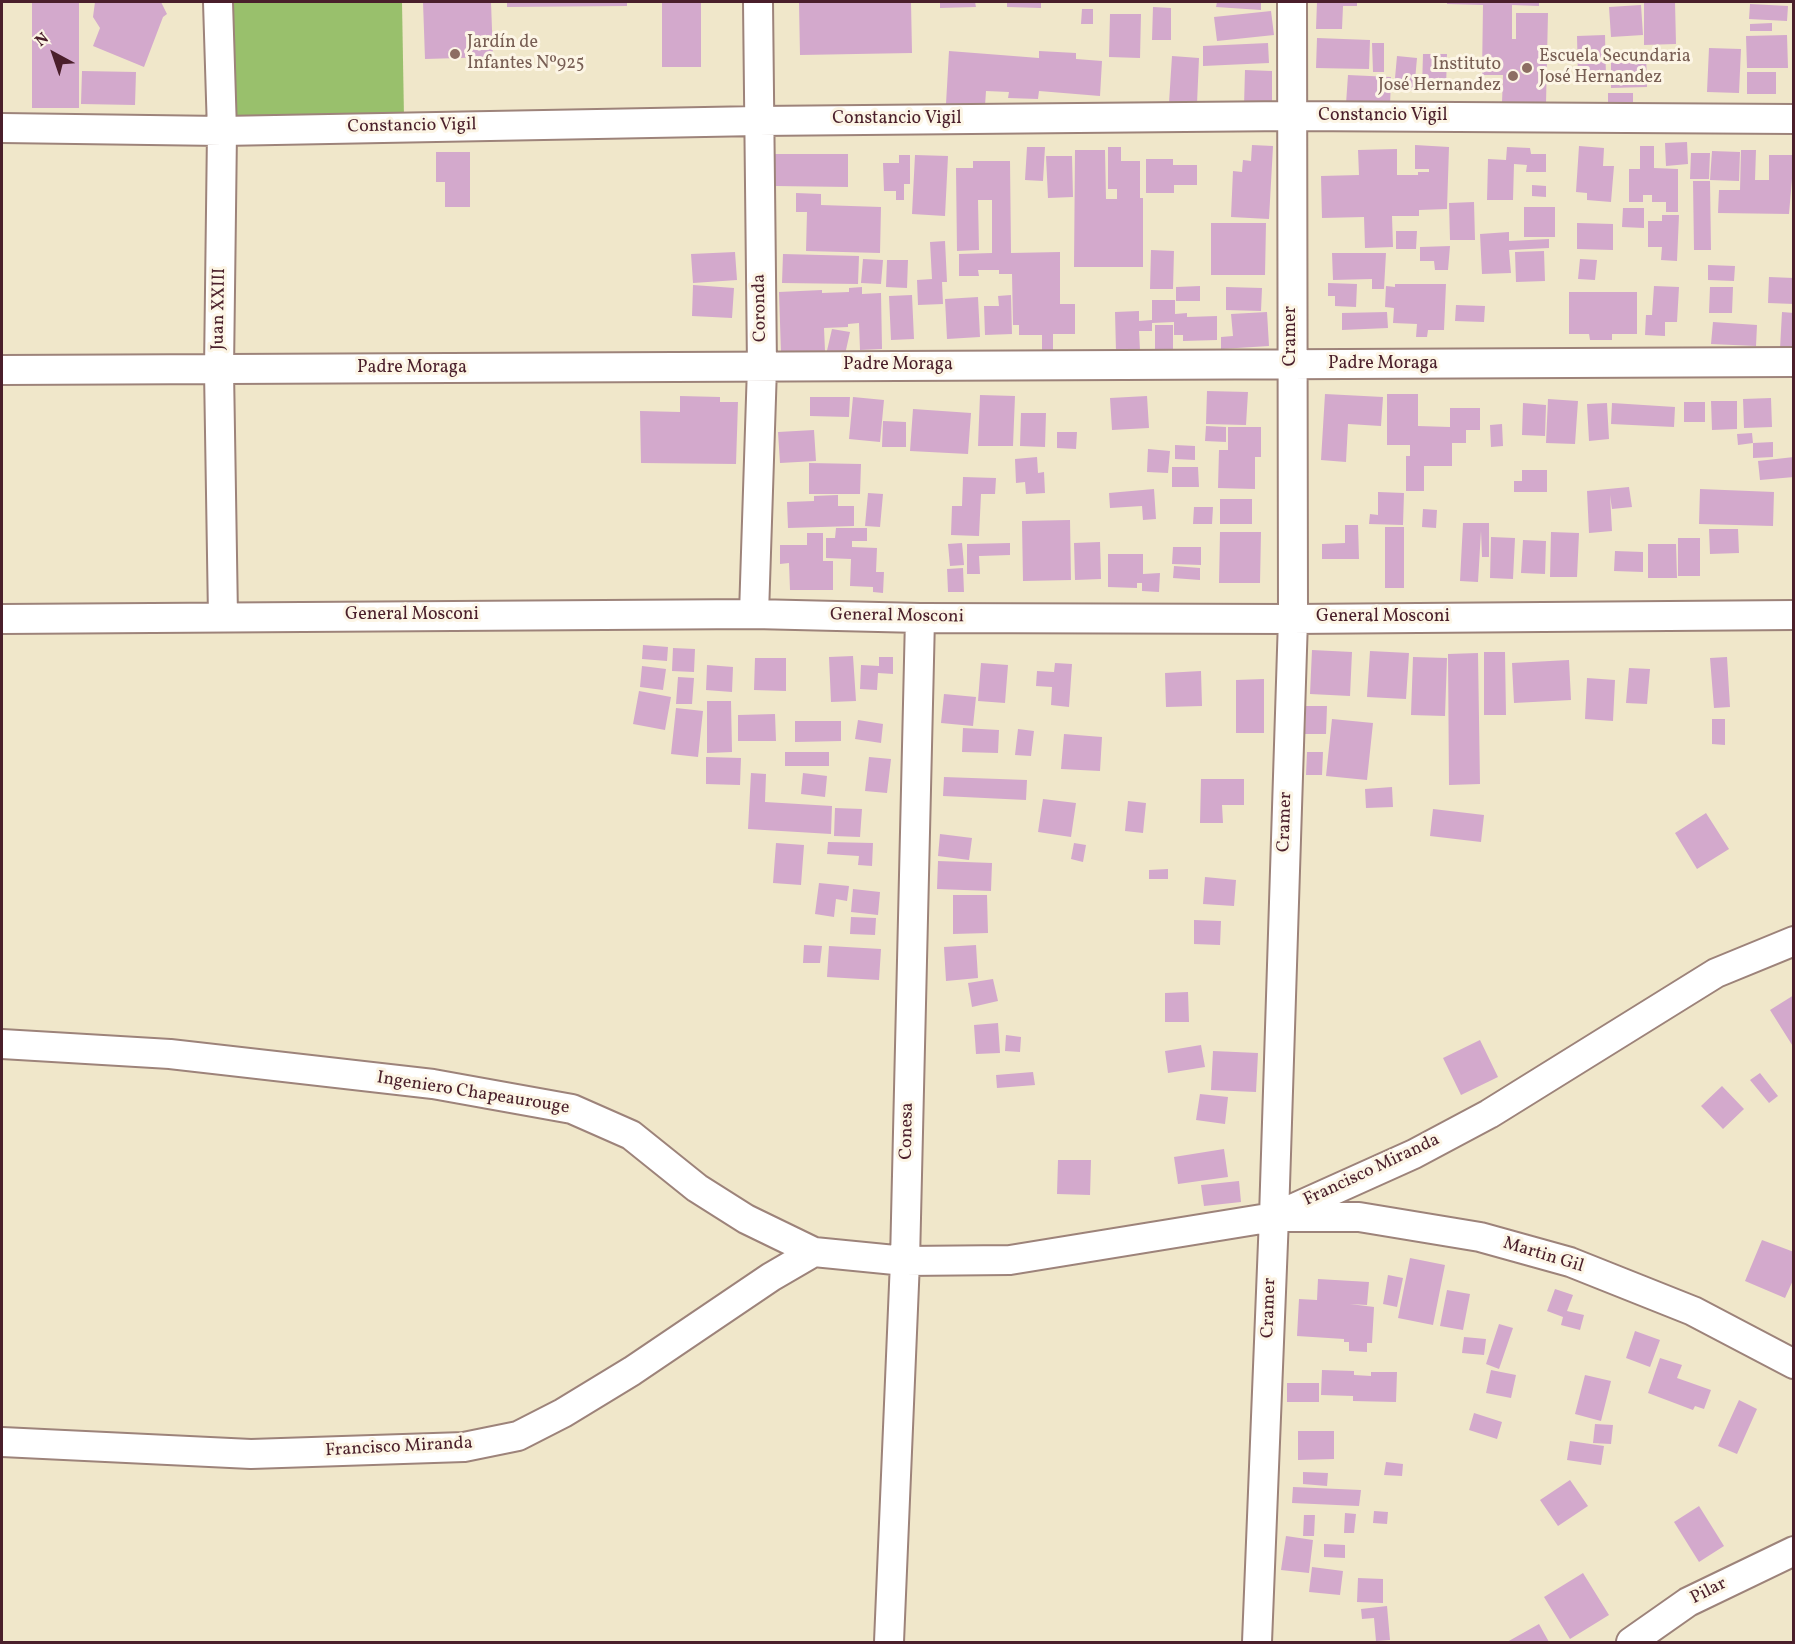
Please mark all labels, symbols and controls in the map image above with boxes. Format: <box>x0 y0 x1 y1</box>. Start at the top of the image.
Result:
north arrow <box>24 24 84 84</box>
text: N <box>31 28 54 52</box>
place label: Jardín de Infantes Nº925 <box>467 33 585 76</box>
marker: Jardín de Infantes Nº925 <box>448 47 462 61</box>
place label: Escuela Secundaria José Hernandez <box>1539 47 1691 90</box>
place label: Instituto José Hernandez <box>1378 55 1501 98</box>
marker: Escuela Secundaria José Hernandez <box>1520 61 1534 75</box>
marker: Instituto José Hernandez <box>1506 69 1520 83</box>
street label: Constancio Vigil <box>1318 106 1448 128</box>
street label: Constancio Vigil <box>832 109 962 131</box>
street label: Constancio Vigil <box>347 115 477 139</box>
street label: Juan XXIII <box>208 268 232 350</box>
street label: Coronda <box>750 274 772 342</box>
street label: Cramer <box>1281 306 1303 366</box>
street label: Padre Moraga <box>1328 354 1438 376</box>
street label: Padre Moraga <box>843 355 953 377</box>
street label: Padre Moraga <box>357 358 467 380</box>
street label: General Mosconi <box>345 605 479 627</box>
street label: General Mosconi <box>830 605 964 629</box>
street label: General Mosconi <box>1316 607 1450 629</box>
street label: Cramer <box>1274 792 1298 852</box>
street label: Ingeniero Chapeaurouge <box>375 1068 571 1120</box>
street label: Conesa <box>897 1102 919 1160</box>
street label: Francisco Miranda <box>1300 1130 1444 1212</box>
street label: Martin Gil <box>1500 1233 1586 1279</box>
street label: Cramer <box>1258 1278 1282 1338</box>
street label: Francisco Miranda <box>325 1433 473 1463</box>
street label: Pilar <box>1687 1574 1731 1610</box>

